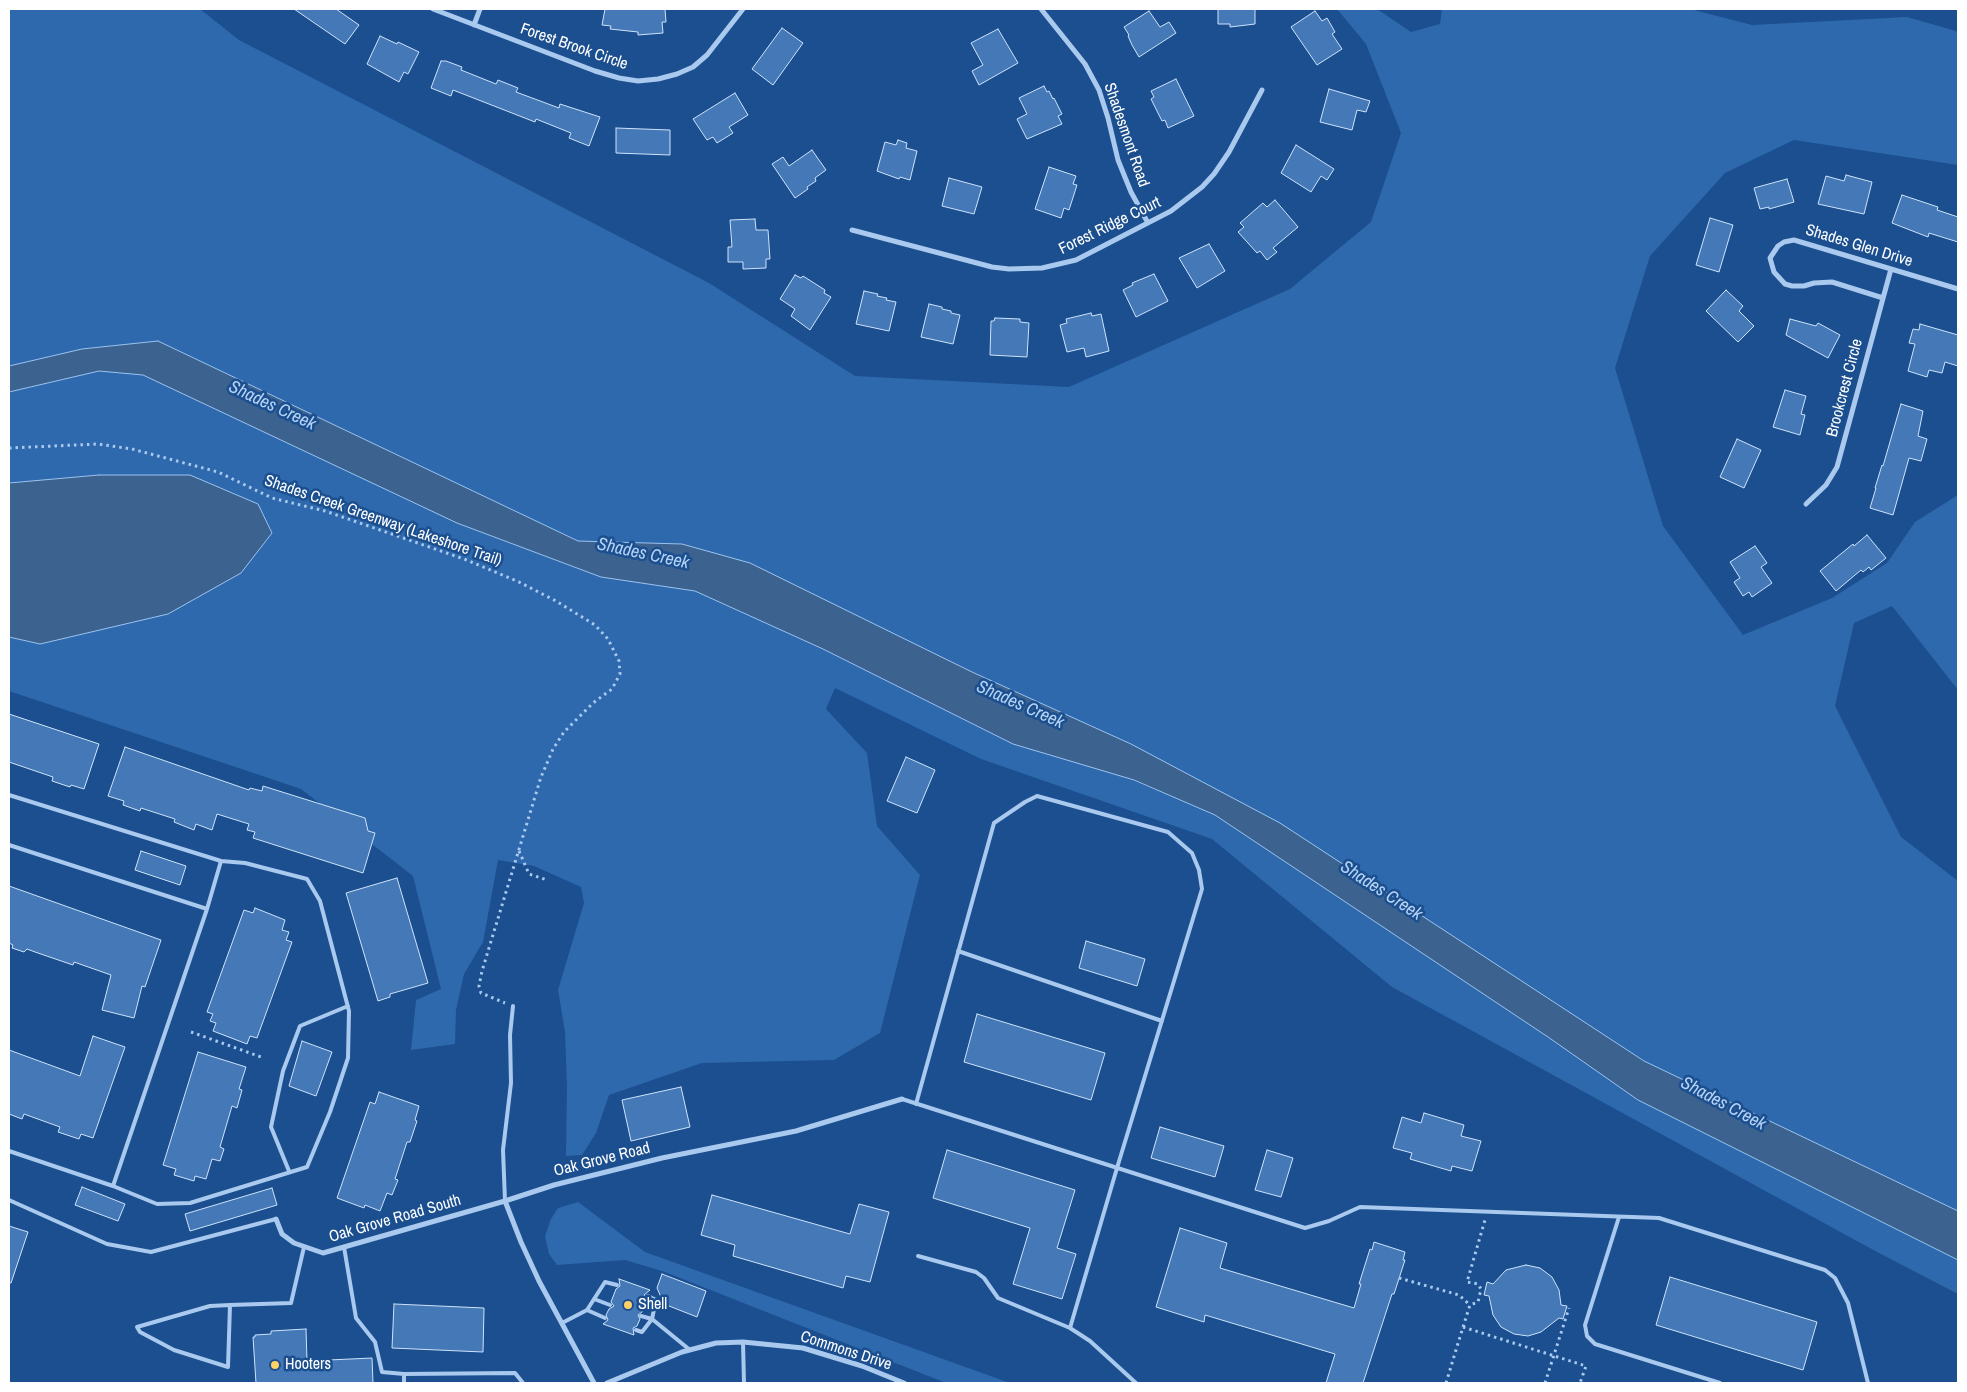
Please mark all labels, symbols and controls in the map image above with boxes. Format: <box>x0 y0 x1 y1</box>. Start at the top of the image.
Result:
street label: Forest Brook Circle <box>518 20 630 74</box>
street label: Shadesmont Road <box>1099 80 1153 190</box>
street label: Forest Ridge Court <box>1056 193 1164 259</box>
street label: Shades Glen Drive <box>1803 221 1915 271</box>
street label: Brookcrest Circle <box>1823 337 1867 439</box>
water label: Shades Creek <box>225 376 319 436</box>
street label: Shades Creek Greenway (Lakeshore Trail) <box>262 471 504 571</box>
water label: Shades Creek <box>595 534 691 574</box>
water label: Shades Creek <box>973 676 1067 734</box>
water label: Shades Creek <box>1336 856 1426 926</box>
water label: Shades Creek <box>1677 1073 1769 1135</box>
street label: Oak Grove Road <box>552 1139 652 1181</box>
street label: Oak Grove Road South <box>327 1191 463 1247</box>
place label: Shell <box>638 1295 667 1315</box>
marker: Shell <box>622 1299 634 1311</box>
street label: Commons Drive <box>798 1327 894 1375</box>
place label: Hooters <box>285 1355 331 1375</box>
marker: Hooters <box>269 1359 281 1371</box>

